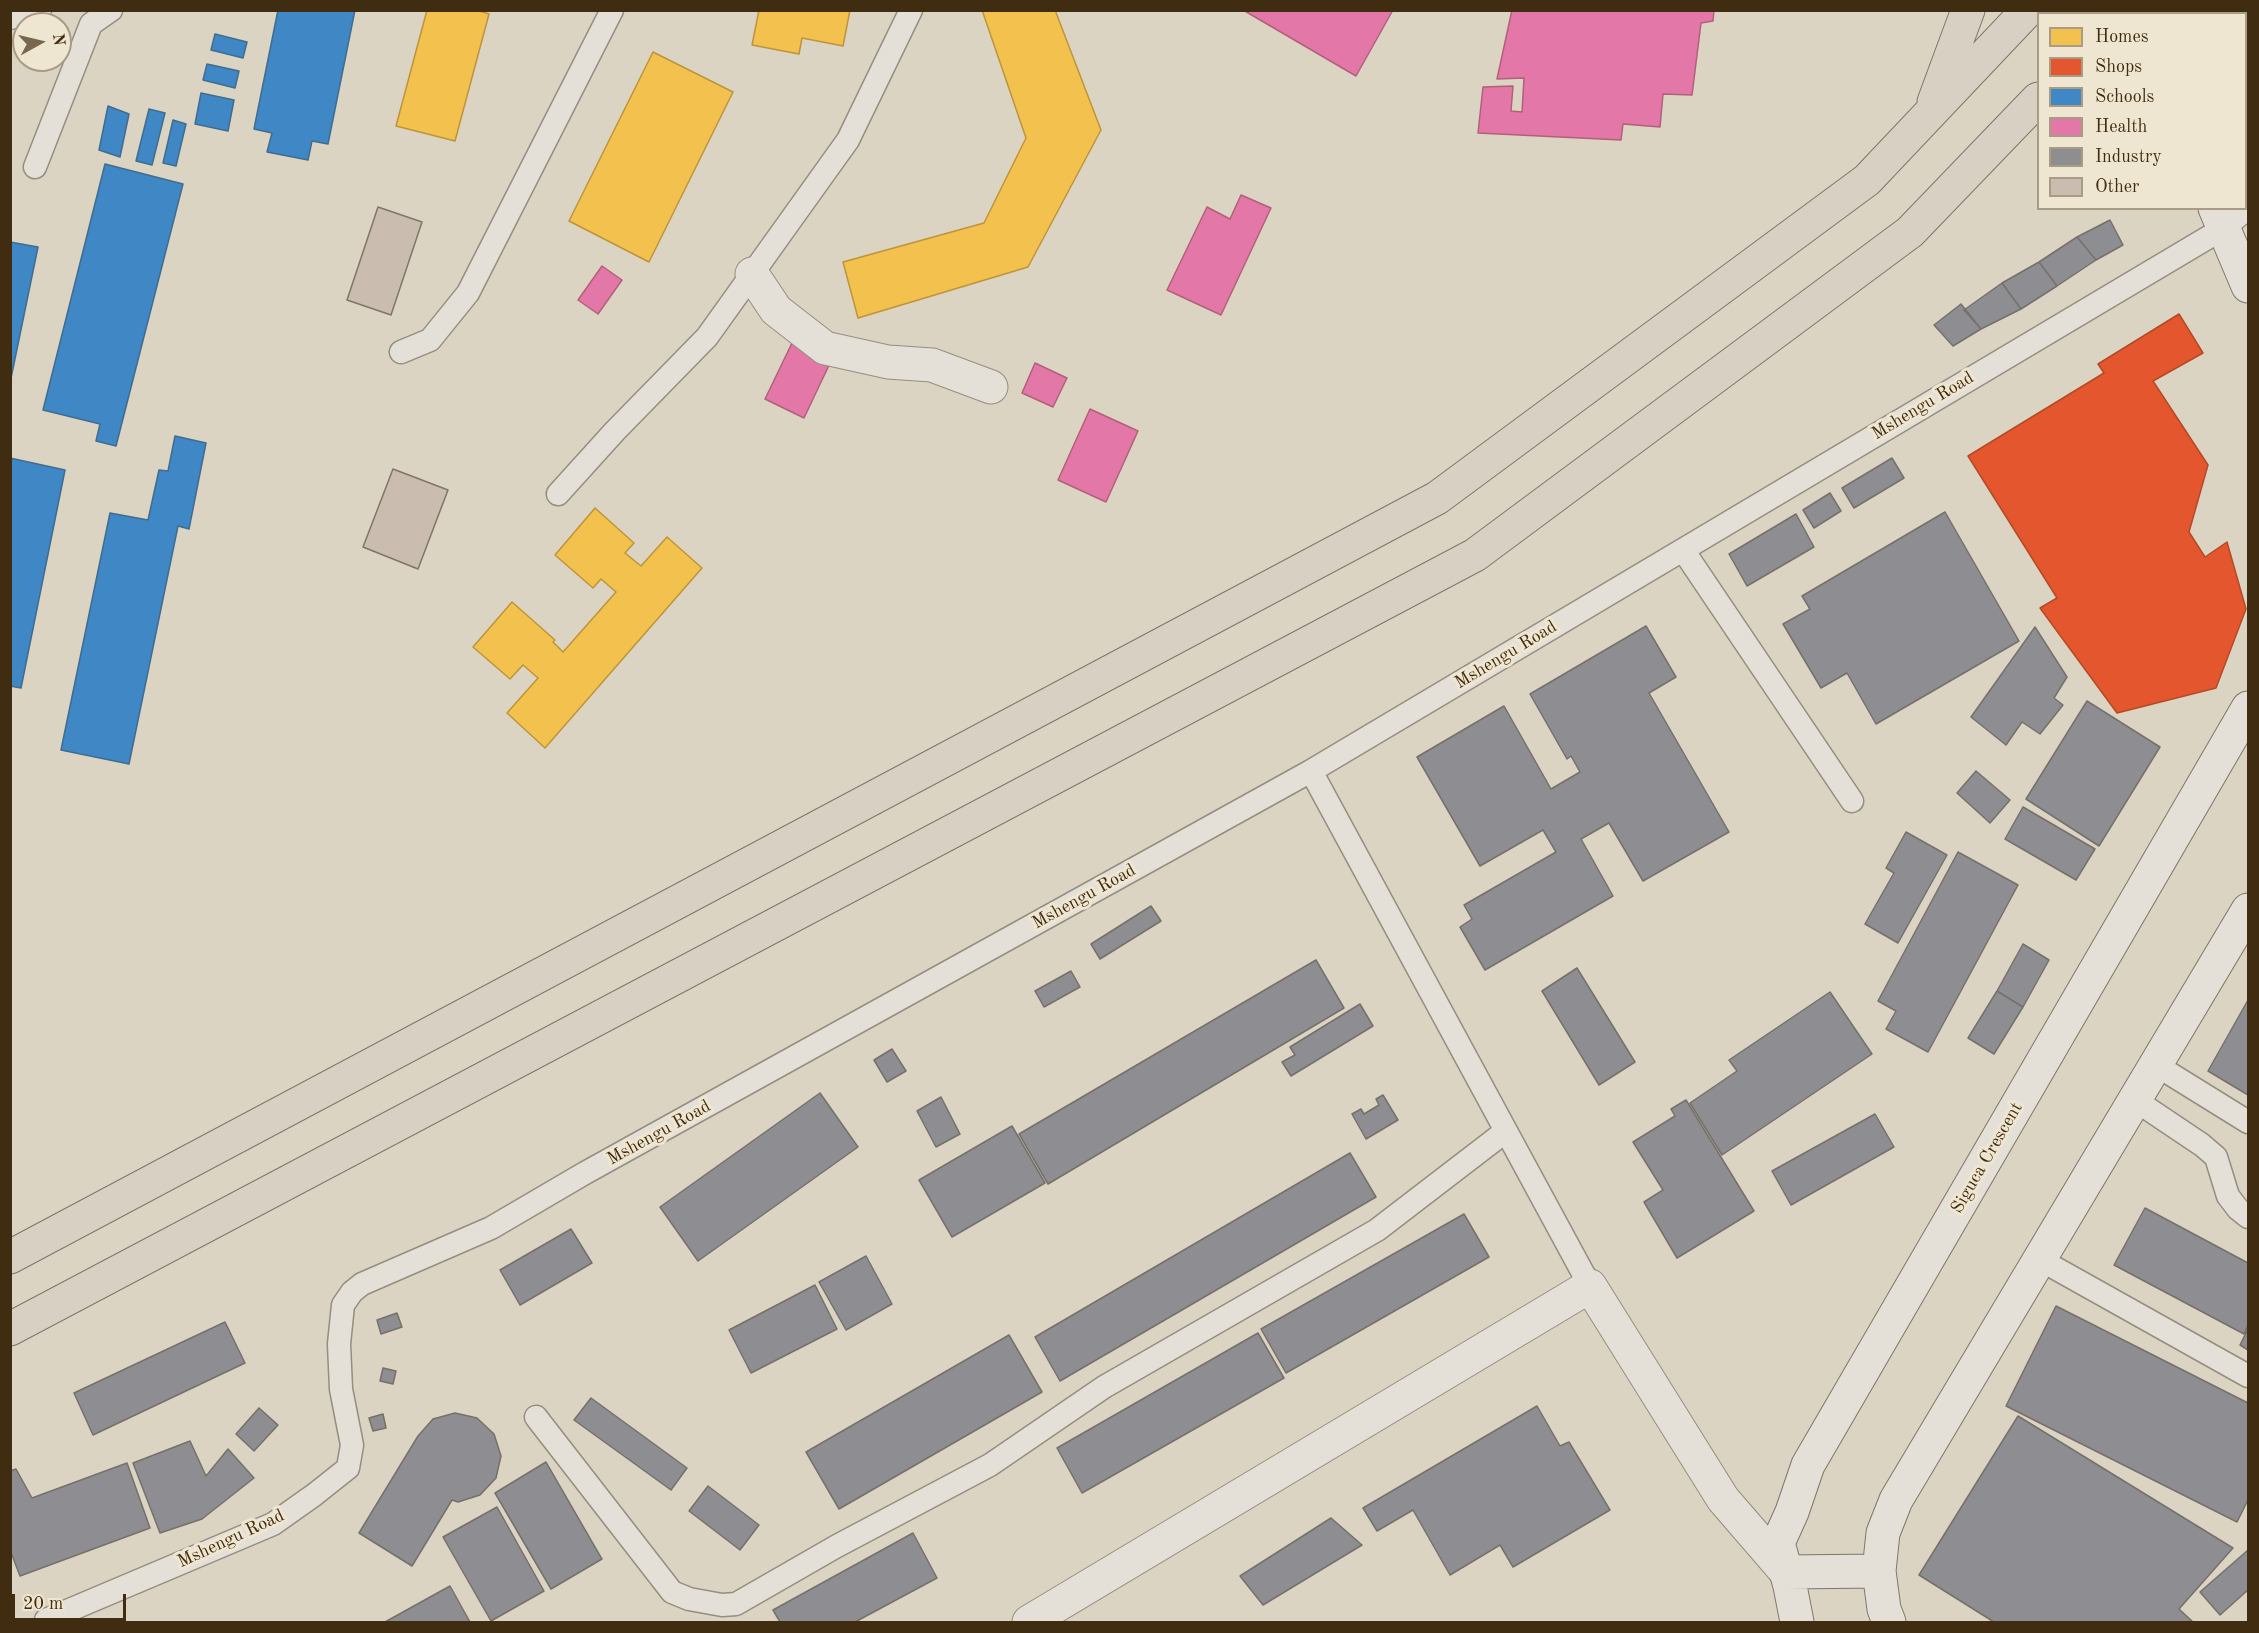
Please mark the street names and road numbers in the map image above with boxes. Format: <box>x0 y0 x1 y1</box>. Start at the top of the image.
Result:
street label: Mshengu Road <box>1868 367 1978 445</box>
street label: Mshengu Road <box>1451 616 1561 694</box>
street label: Mshengu Road <box>1028 860 1140 934</box>
street label: Mshengu Road <box>603 1096 715 1170</box>
street label: Siguca Crescent <box>1946 1099 2028 1217</box>
street label: Mshengu Road <box>174 1505 288 1573</box>

